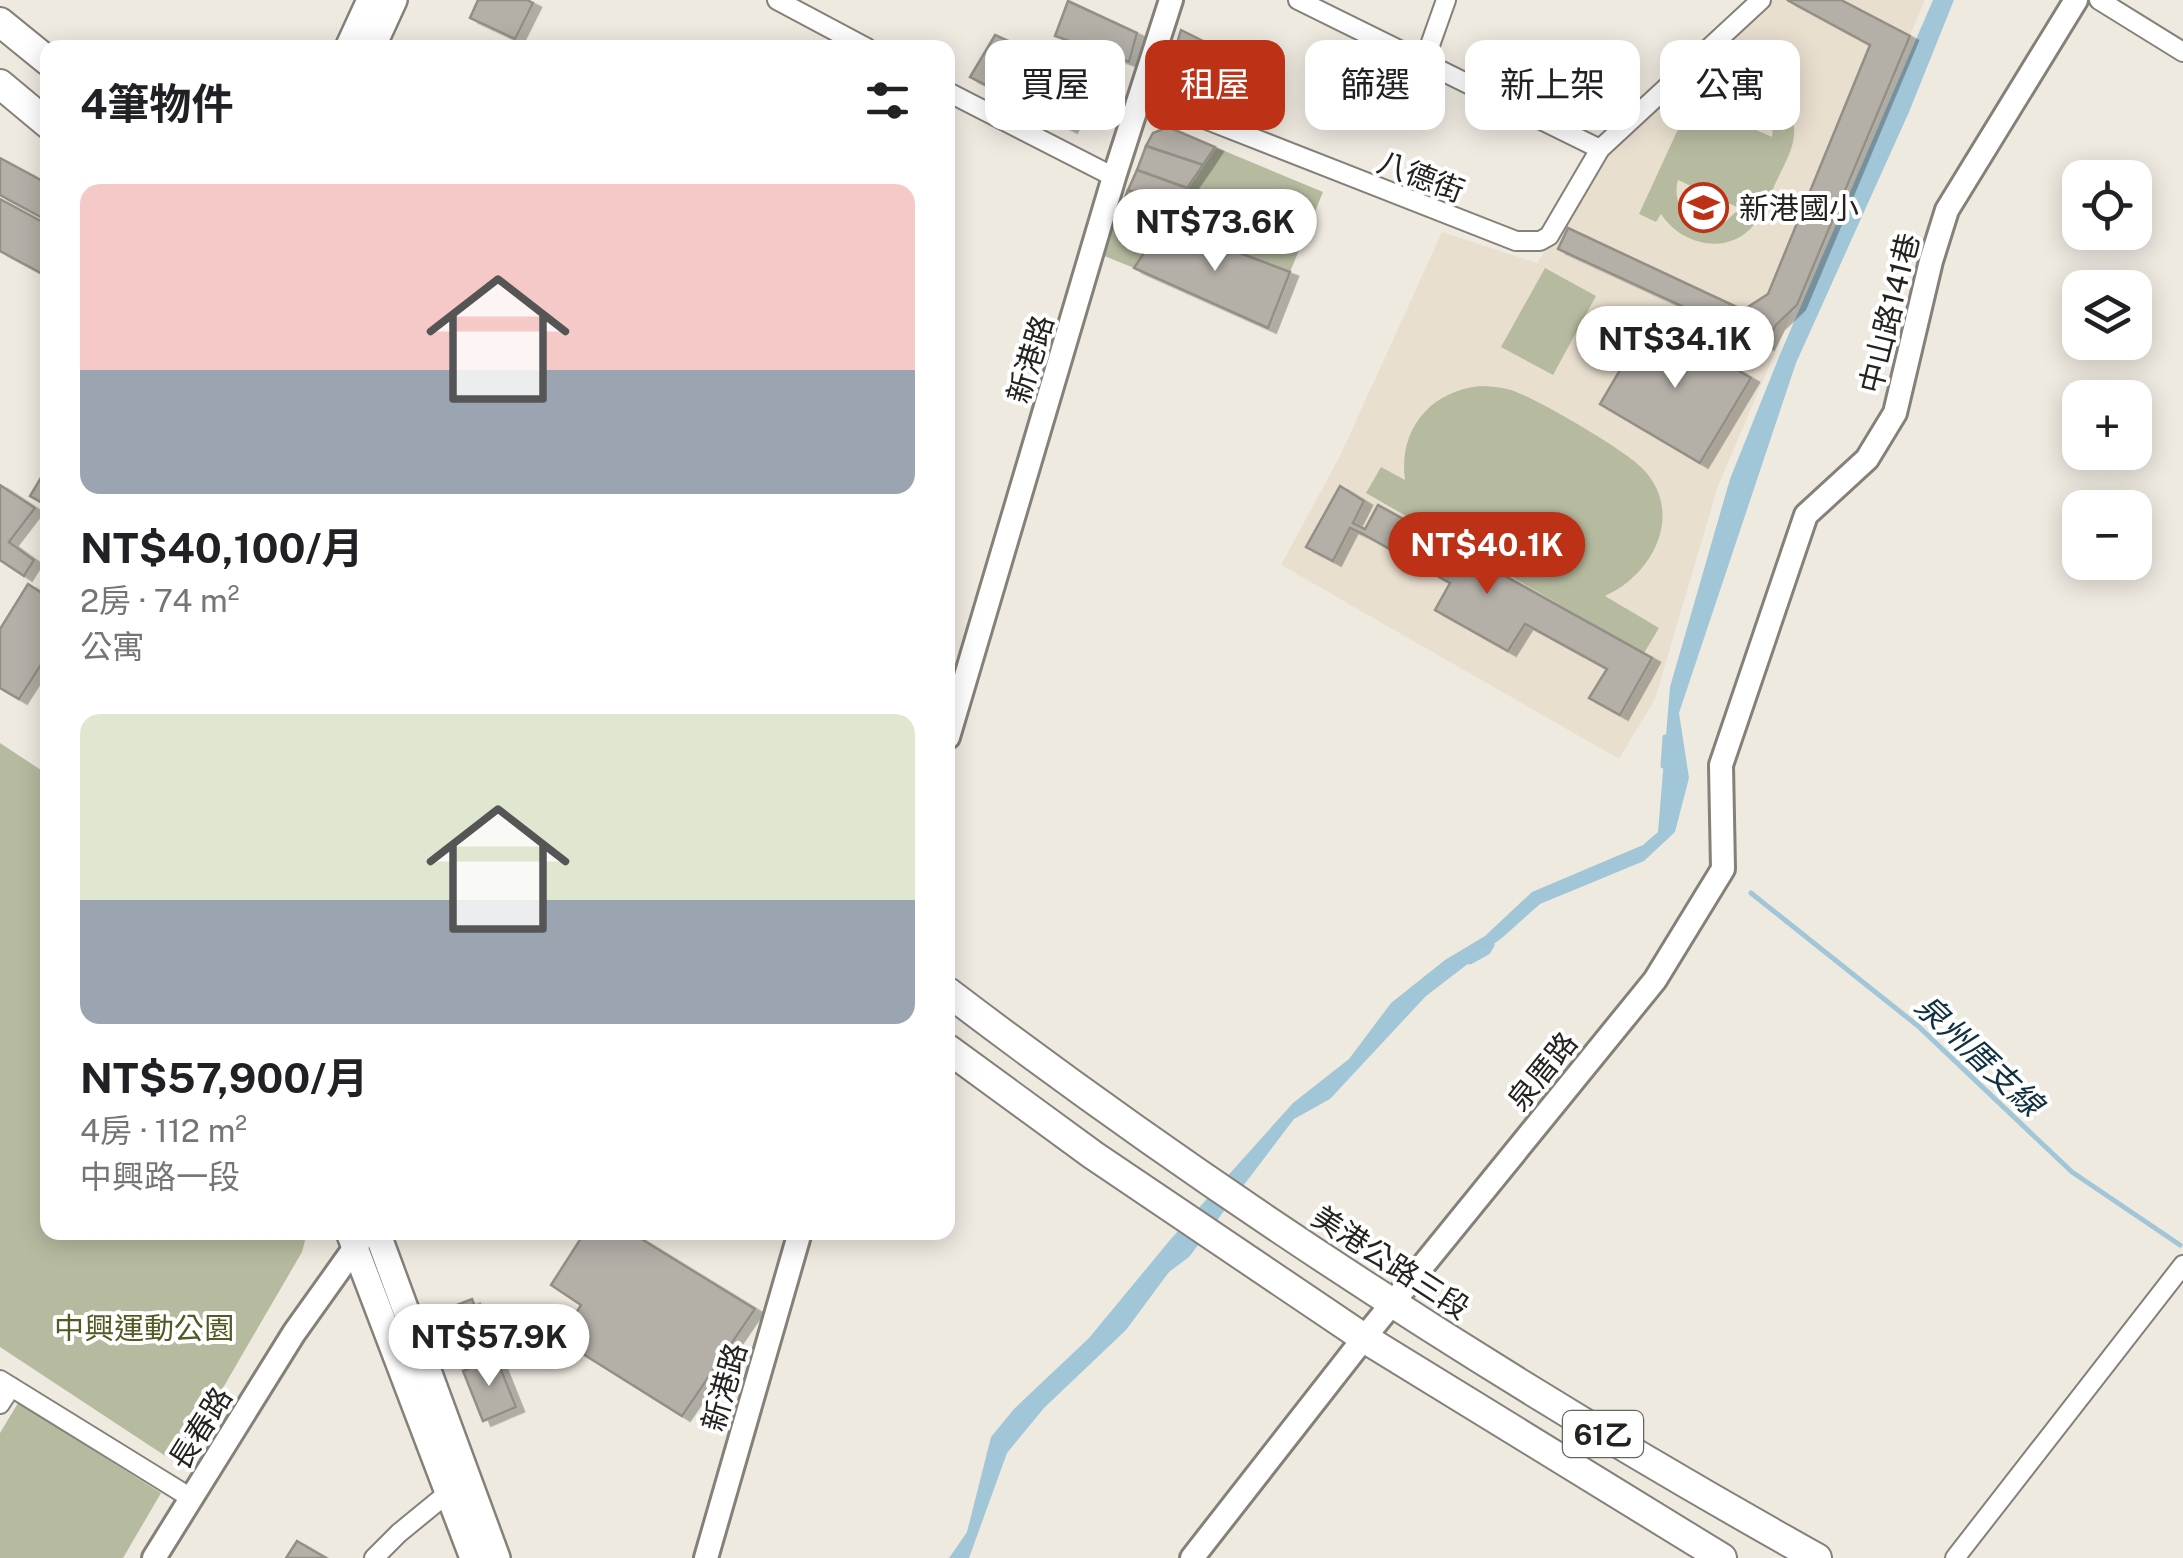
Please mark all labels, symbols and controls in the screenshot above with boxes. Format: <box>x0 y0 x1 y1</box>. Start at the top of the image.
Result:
chip: 買屋 <box>985 40 1125 130</box>
chip: 租屋 <box>1145 40 1285 130</box>
chip: 篩選 <box>1305 40 1445 130</box>
chip: 新上架 <box>1465 40 1640 130</box>
chip: 公寓 <box>1660 40 1800 130</box>
icon: filters <box>860 73 915 128</box>
text: 4筆物件 <box>80 79 234 128</box>
street label: 八德街 <box>1373 143 1469 209</box>
map controls <box>2062 160 2152 580</box>
button: locate <box>2062 160 2152 250</box>
school or university icon: 新港國小 <box>1678 182 1730 234</box>
pin: NT$73.6K <box>1112 189 1318 274</box>
place label: 新港國小 <box>1739 190 1859 226</box>
text: NT$73.6K <box>1135 203 1295 240</box>
street label: 中山路141巷 <box>1852 229 1926 397</box>
icon: home <box>408 249 588 429</box>
button: layers <box>2062 270 2152 360</box>
pin: NT$34.1K <box>1572 306 1778 391</box>
street label: 新港路 <box>1000 311 1060 407</box>
text: NT$34.1K <box>1598 320 1752 357</box>
button: + <box>2062 380 2152 470</box>
button: − <box>2062 490 2152 580</box>
pin: NT$40.1K <box>1384 512 1590 597</box>
text: NT$40,100/月 <box>80 523 364 572</box>
text: NT$40.1K <box>1410 526 1564 563</box>
text: 2房 · 74 m² <box>80 582 239 619</box>
text: 公寓 <box>80 628 144 665</box>
icon: home <box>408 779 588 959</box>
water label: 泉州厝支線 <box>1908 987 2052 1125</box>
street label: 泉厝路 <box>1500 1025 1584 1117</box>
text: NT$57,900/月 <box>80 1053 368 1102</box>
text: 4房 · 112 m² <box>80 1112 247 1149</box>
text: 中興路一段 <box>80 1158 240 1195</box>
street label: 美港公路三段 <box>1306 1198 1476 1326</box>
pin: NT$57.9K <box>386 1304 592 1389</box>
park label: 中興運動公園 <box>54 1310 234 1346</box>
text: NT$57.9K <box>410 1318 568 1355</box>
street label: 新港路 <box>694 1339 754 1435</box>
street label: 長春路 <box>161 1380 239 1476</box>
road number: 61乙 <box>1563 1411 1643 1457</box>

